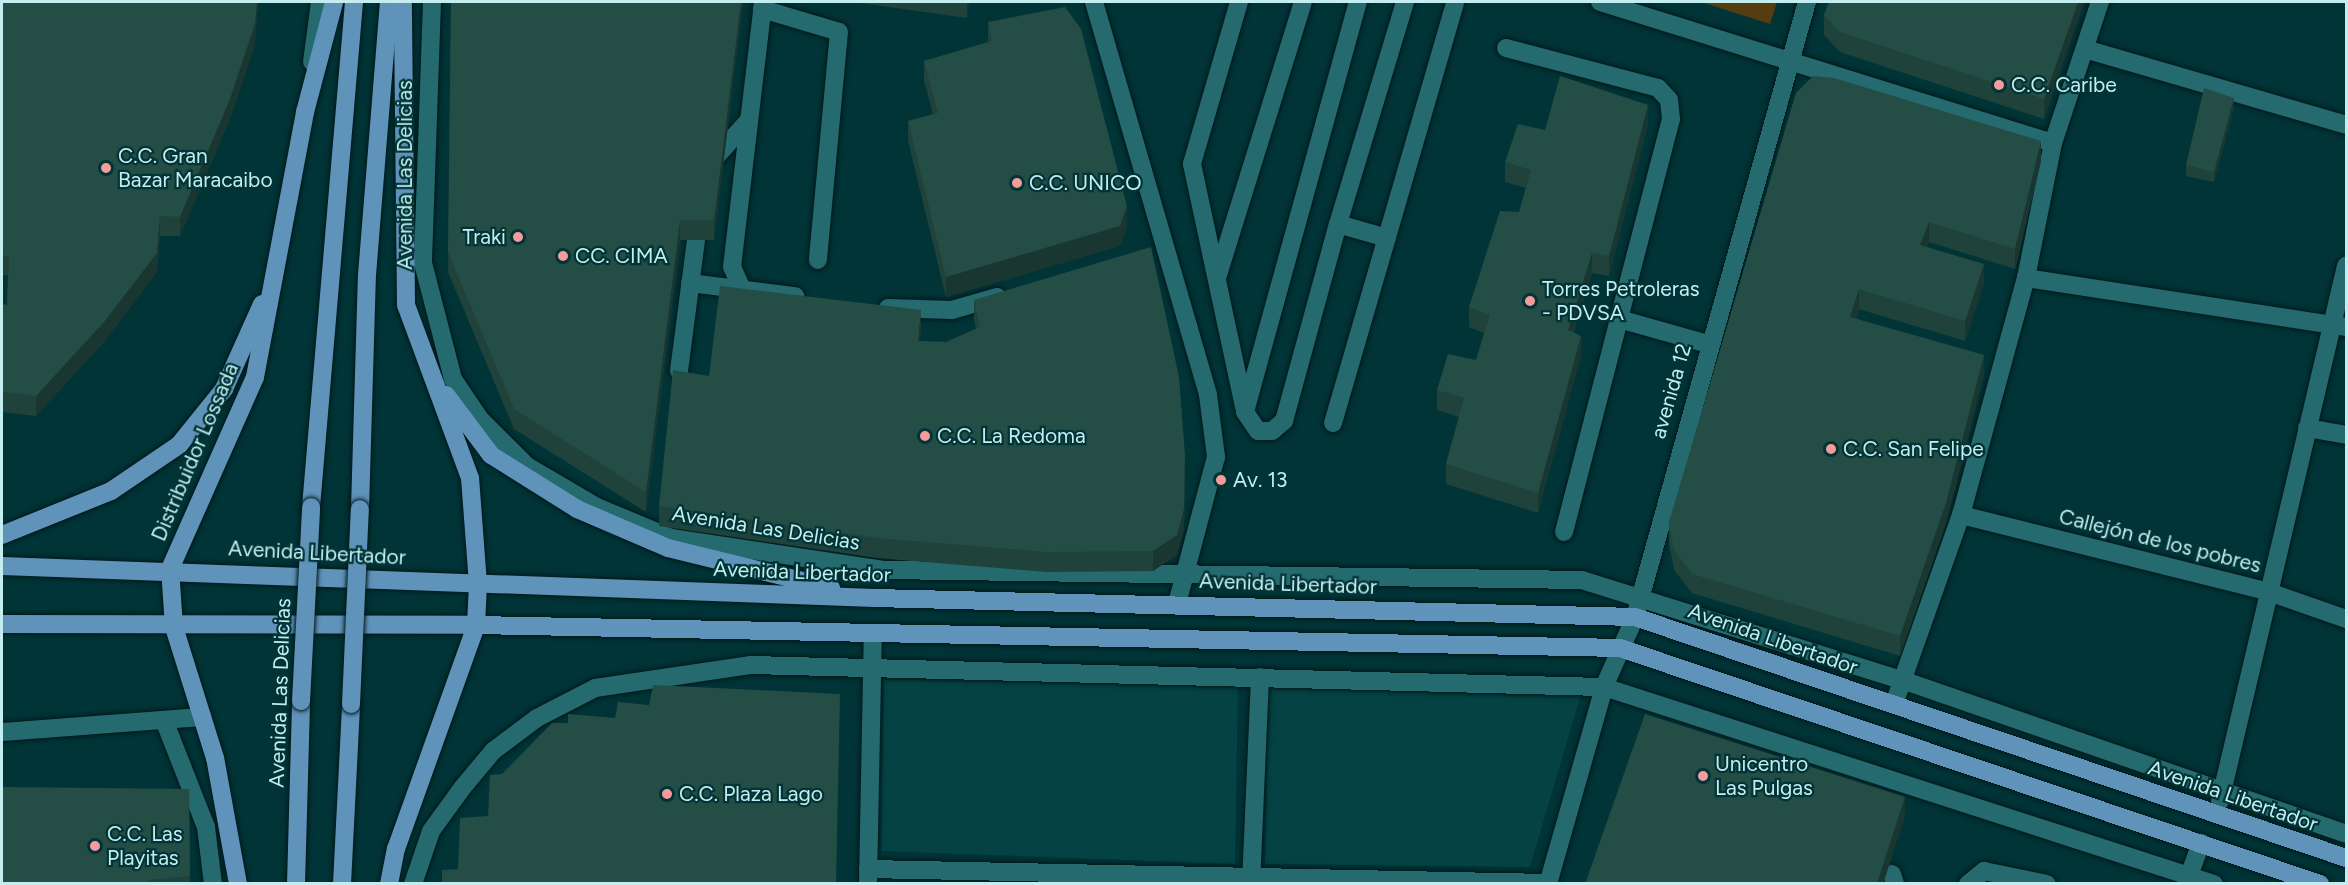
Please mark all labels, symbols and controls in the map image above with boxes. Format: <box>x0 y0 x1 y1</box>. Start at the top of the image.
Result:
place label: C.C. Caribe <box>2011 72 2117 98</box>
marker: C.C. Caribe <box>1992 78 2006 92</box>
street label: Avenida Las Delicias <box>392 80 418 270</box>
place label: C.C. Gran Bazar Maracaibo <box>118 143 273 193</box>
marker: C.C. Gran Bazar Maracaibo <box>99 161 113 175</box>
place label: C.C. UNICO <box>1029 170 1141 196</box>
marker: C.C. UNICO <box>1010 176 1024 190</box>
place label: Traki <box>463 224 506 250</box>
marker: Traki <box>511 230 525 244</box>
place label: CC. CIMA <box>575 243 668 269</box>
marker: CC. CIMA <box>556 249 570 263</box>
place label: Torres Petroleras - PDVSA <box>1542 276 1699 326</box>
marker: Torres Petroleras - PDVSA <box>1523 294 1537 308</box>
street label: avenida 12 <box>1645 340 1697 442</box>
street label: Distribuidor Lossada <box>146 359 244 545</box>
place label: C.C. La Redoma <box>937 423 1086 449</box>
marker: C.C. La Redoma <box>918 429 932 443</box>
place label: C.C. San Felipe <box>1843 436 1984 462</box>
marker: C.C. San Felipe <box>1824 442 1838 456</box>
place label: Av. 13 <box>1233 467 1288 493</box>
marker: Av. 13 <box>1214 473 1228 487</box>
street label: Avenida Las Delicias <box>670 501 862 555</box>
street label: Callejón de los pobres <box>2056 504 2264 578</box>
street label: Avenida Libertador <box>228 536 406 570</box>
street label: Avenida Libertador <box>713 556 891 588</box>
street label: Avenida Libertador <box>1199 568 1377 600</box>
street label: Avenida Las Delicias <box>264 598 296 788</box>
street label: Avenida Libertador <box>1685 598 1861 680</box>
place label: Unicentro Las Pulgas <box>1715 751 1813 801</box>
street label: Avenida Libertador <box>2145 755 2321 837</box>
marker: Unicentro Las Pulgas <box>1696 769 1710 783</box>
place label: C.C. Plaza Lago <box>679 781 823 807</box>
marker: C.C. Plaza Lago <box>660 787 674 801</box>
place label: C.C. Las Playitas <box>107 821 183 871</box>
marker: C.C. Las Playitas <box>88 839 102 853</box>

